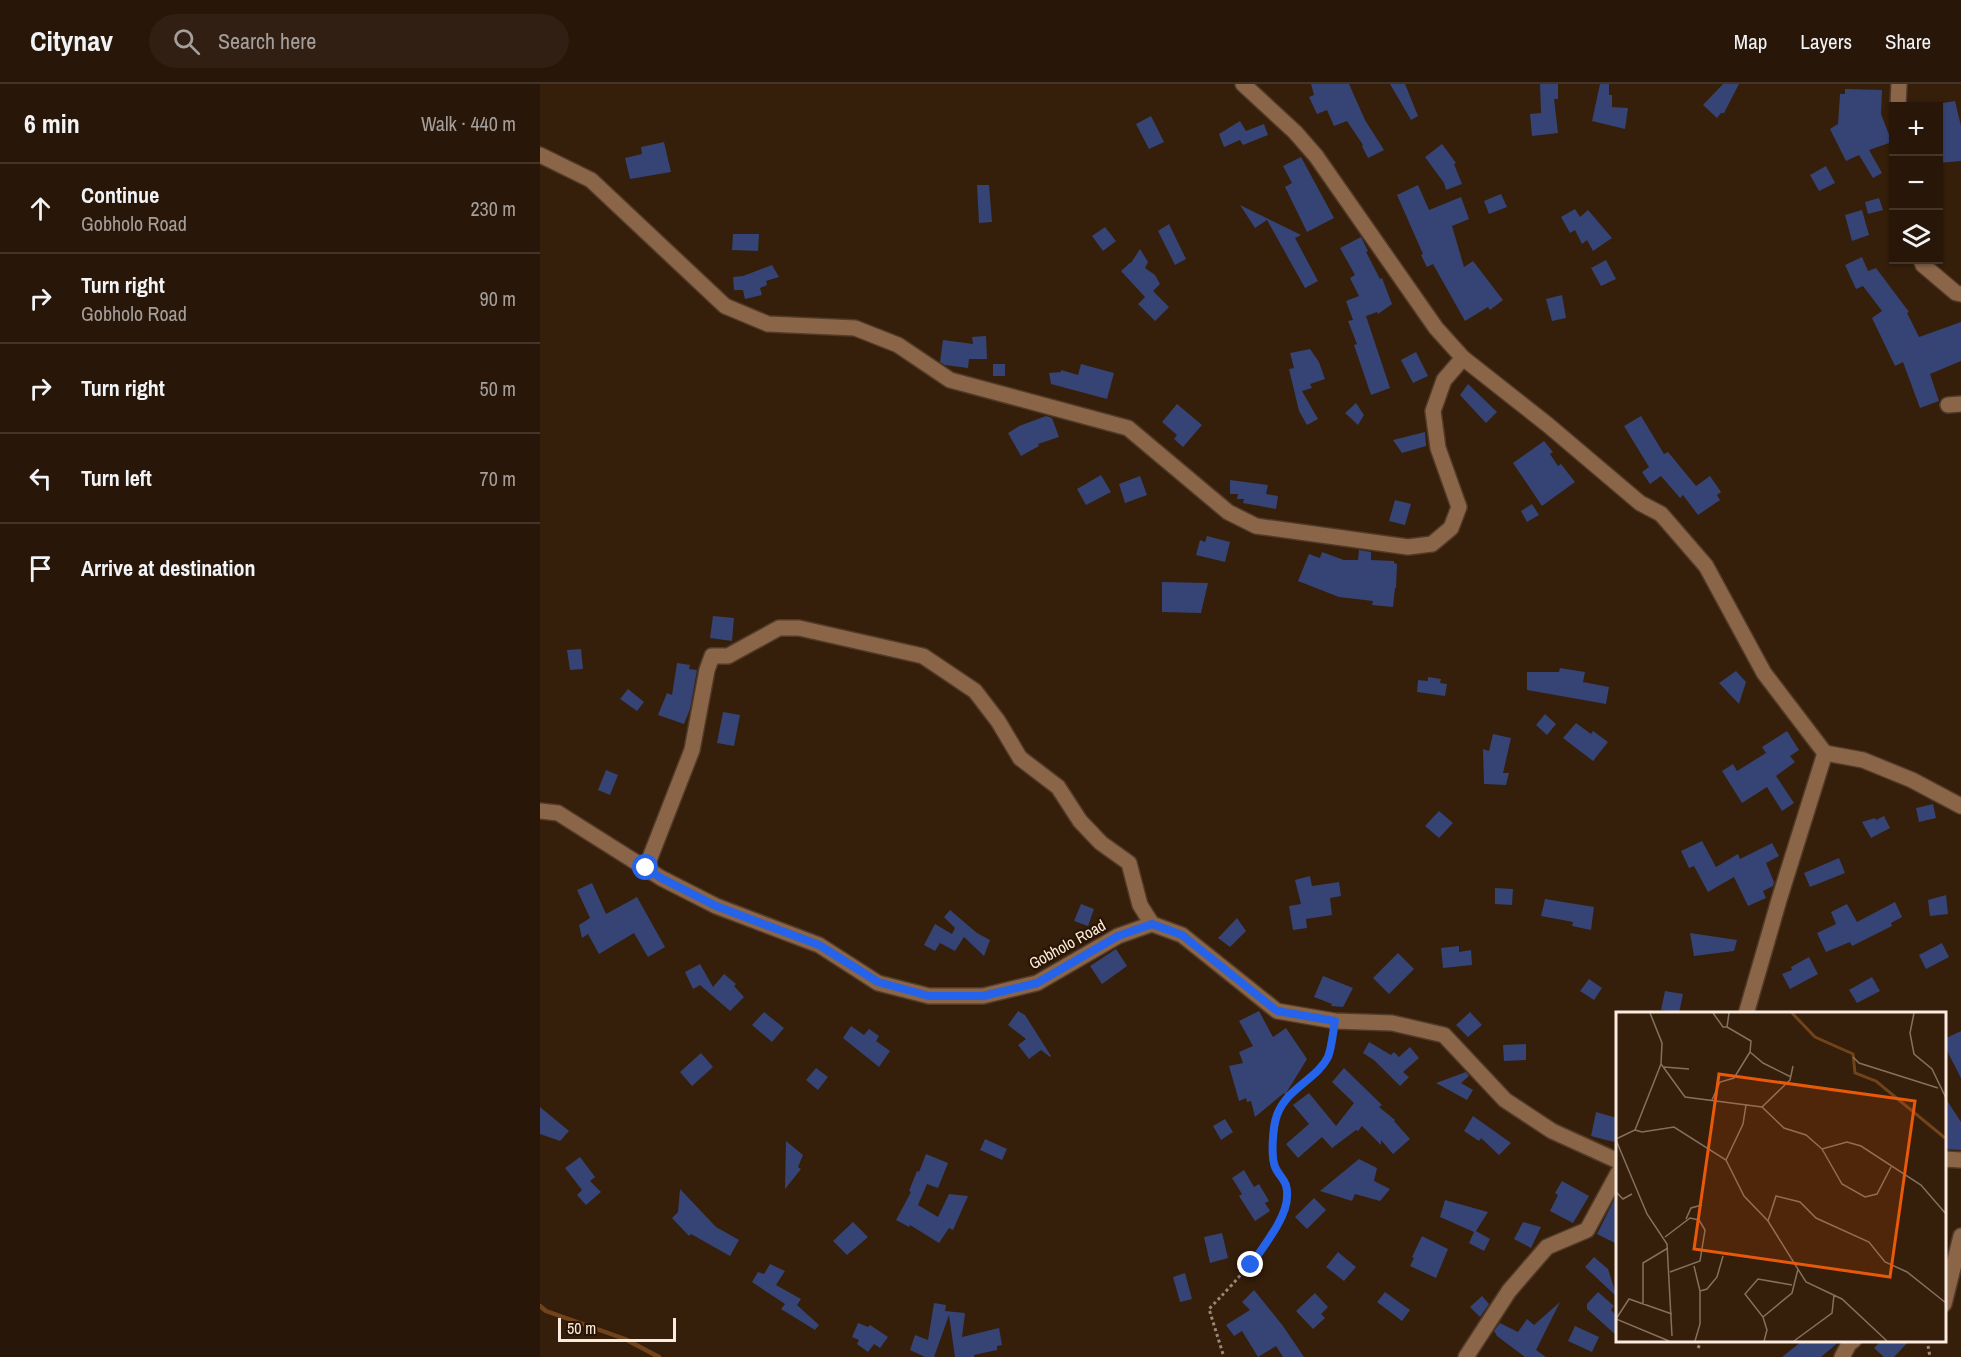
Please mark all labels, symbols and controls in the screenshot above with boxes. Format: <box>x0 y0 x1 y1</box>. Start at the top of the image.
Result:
search box <box>149 14 569 68</box>
text: Citynav <box>30 22 113 60</box>
icon: search <box>170 25 203 58</box>
text: Search here <box>218 26 316 56</box>
text: Map <box>1734 27 1767 56</box>
text: Layers <box>1800 27 1852 56</box>
text: Share <box>1885 27 1931 56</box>
map controls <box>1889 102 1943 264</box>
button: + <box>1889 102 1943 156</box>
text: 6 min <box>24 106 80 141</box>
text: Walk · 440 m <box>421 110 516 137</box>
button: − <box>1889 156 1943 210</box>
text: Continue <box>81 180 159 210</box>
icon: ahead <box>24 192 57 225</box>
text: 230 m <box>470 195 516 222</box>
text: Gobholo Road <box>81 210 187 237</box>
button: layers <box>1889 210 1943 264</box>
text: Turn right <box>81 270 165 300</box>
icon: right <box>24 282 57 315</box>
text: 90 m <box>480 285 516 312</box>
text: Gobholo Road <box>81 300 187 327</box>
icon: right <box>24 372 57 405</box>
text: Turn right <box>81 373 165 403</box>
text: 50 m <box>480 375 516 402</box>
icon: left <box>24 462 57 495</box>
text: Turn left <box>81 463 152 493</box>
text: 70 m <box>480 465 516 492</box>
icon: arrive <box>24 552 57 585</box>
text: Arrive at destination <box>81 553 255 583</box>
route start <box>632 854 658 880</box>
street label: Gobholo Road <box>1025 914 1109 974</box>
inset map <box>1616 1012 1946 1342</box>
route end <box>1237 1251 1263 1277</box>
scale bar <box>558 1315 676 1342</box>
text: 50 m <box>567 1317 596 1339</box>

